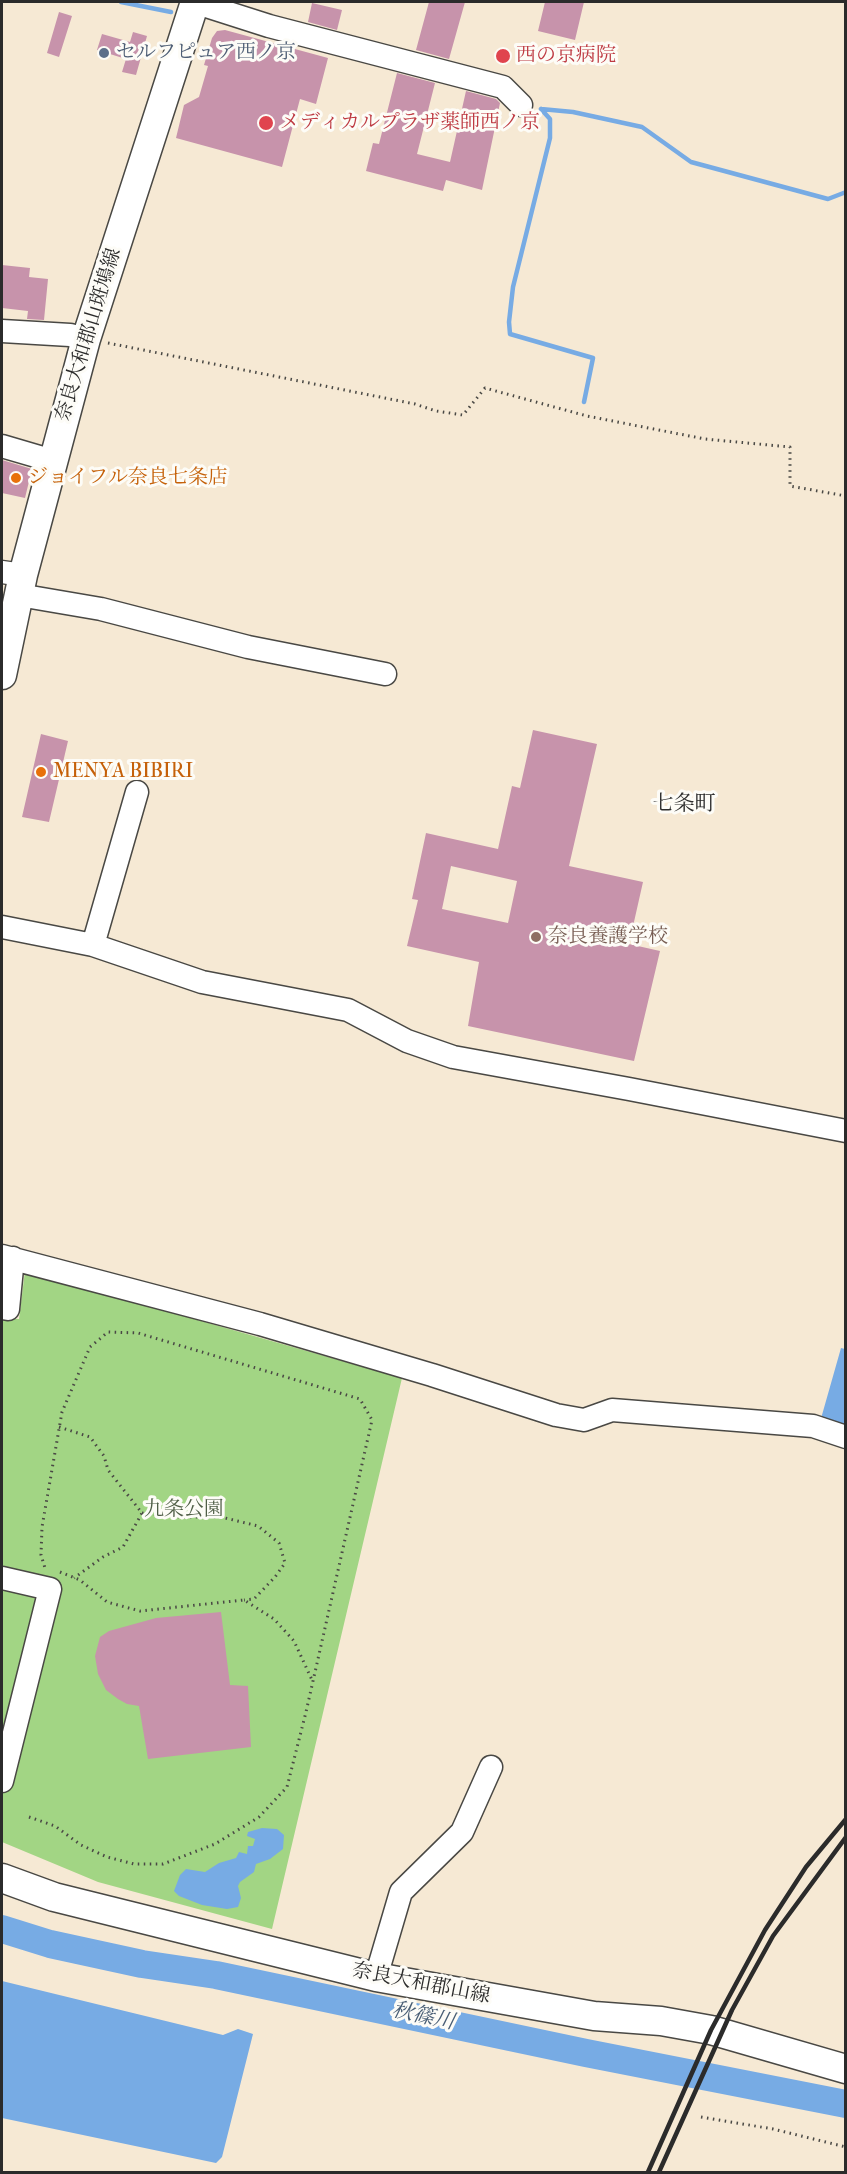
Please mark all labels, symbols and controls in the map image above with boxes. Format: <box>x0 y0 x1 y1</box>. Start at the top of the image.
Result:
place label: セルフピュア西ノ京 <box>116 41 296 65</box>
place label: 西の京病院 <box>516 44 616 68</box>
marker: セルフピュア西ノ京 <box>97 46 111 60</box>
marker: 西の京病院 <box>494 47 512 65</box>
place label: メディカルプラザ薬師西ノ京 <box>280 111 540 135</box>
marker: メディカルプラザ薬師西ノ京 <box>257 114 275 132</box>
street label: 奈良大和郡山斑鳩線 <box>51 245 127 425</box>
place label: ジョイフル奈良七条店 <box>28 466 228 490</box>
marker: ジョイフル奈良七条店 <box>9 471 23 485</box>
place label: MENYA BIBIRI <box>53 760 193 784</box>
marker: MENYA BIBIRI <box>34 765 48 779</box>
district label: 七条町 <box>653 792 715 818</box>
place label: 奈良養護学校 <box>548 925 668 949</box>
marker: 奈良養護学校 <box>529 930 543 944</box>
park label: 九条公園 <box>144 1498 224 1522</box>
street label: 奈良大和郡山線 <box>350 1959 492 2009</box>
water label: 秋篠川 <box>390 1998 456 2036</box>

